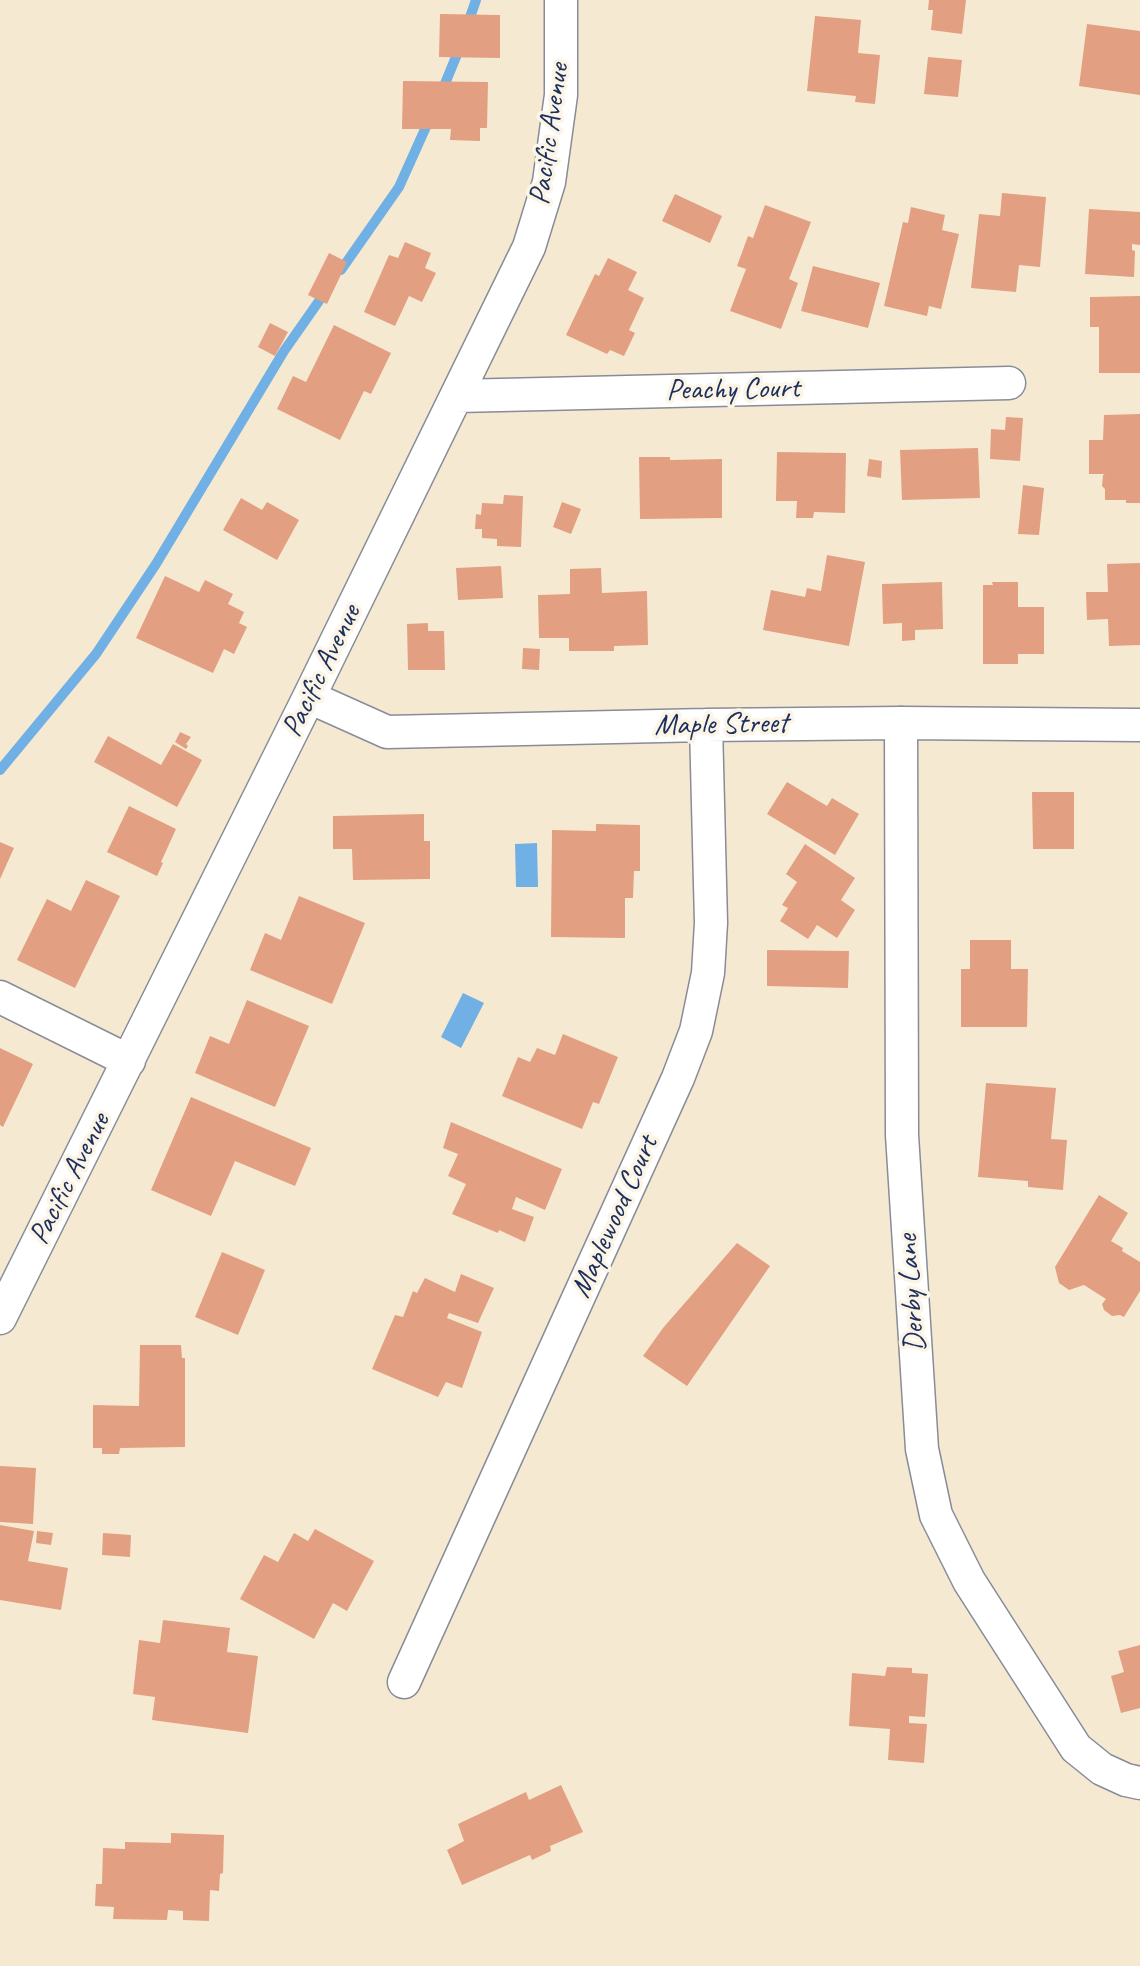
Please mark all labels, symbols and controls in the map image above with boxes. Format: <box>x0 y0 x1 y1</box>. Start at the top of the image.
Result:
street label: Pacific Avenue <box>522 61 578 207</box>
street label: Peachy Court <box>666 371 800 409</box>
street label: Pacific Avenue <box>275 599 369 743</box>
street label: Maple Street <box>654 706 788 744</box>
street label: Pacific Avenue <box>22 1107 118 1251</box>
street label: Maplewood Court <box>563 1131 667 1303</box>
street label: Derby Lane <box>890 1233 934 1353</box>

